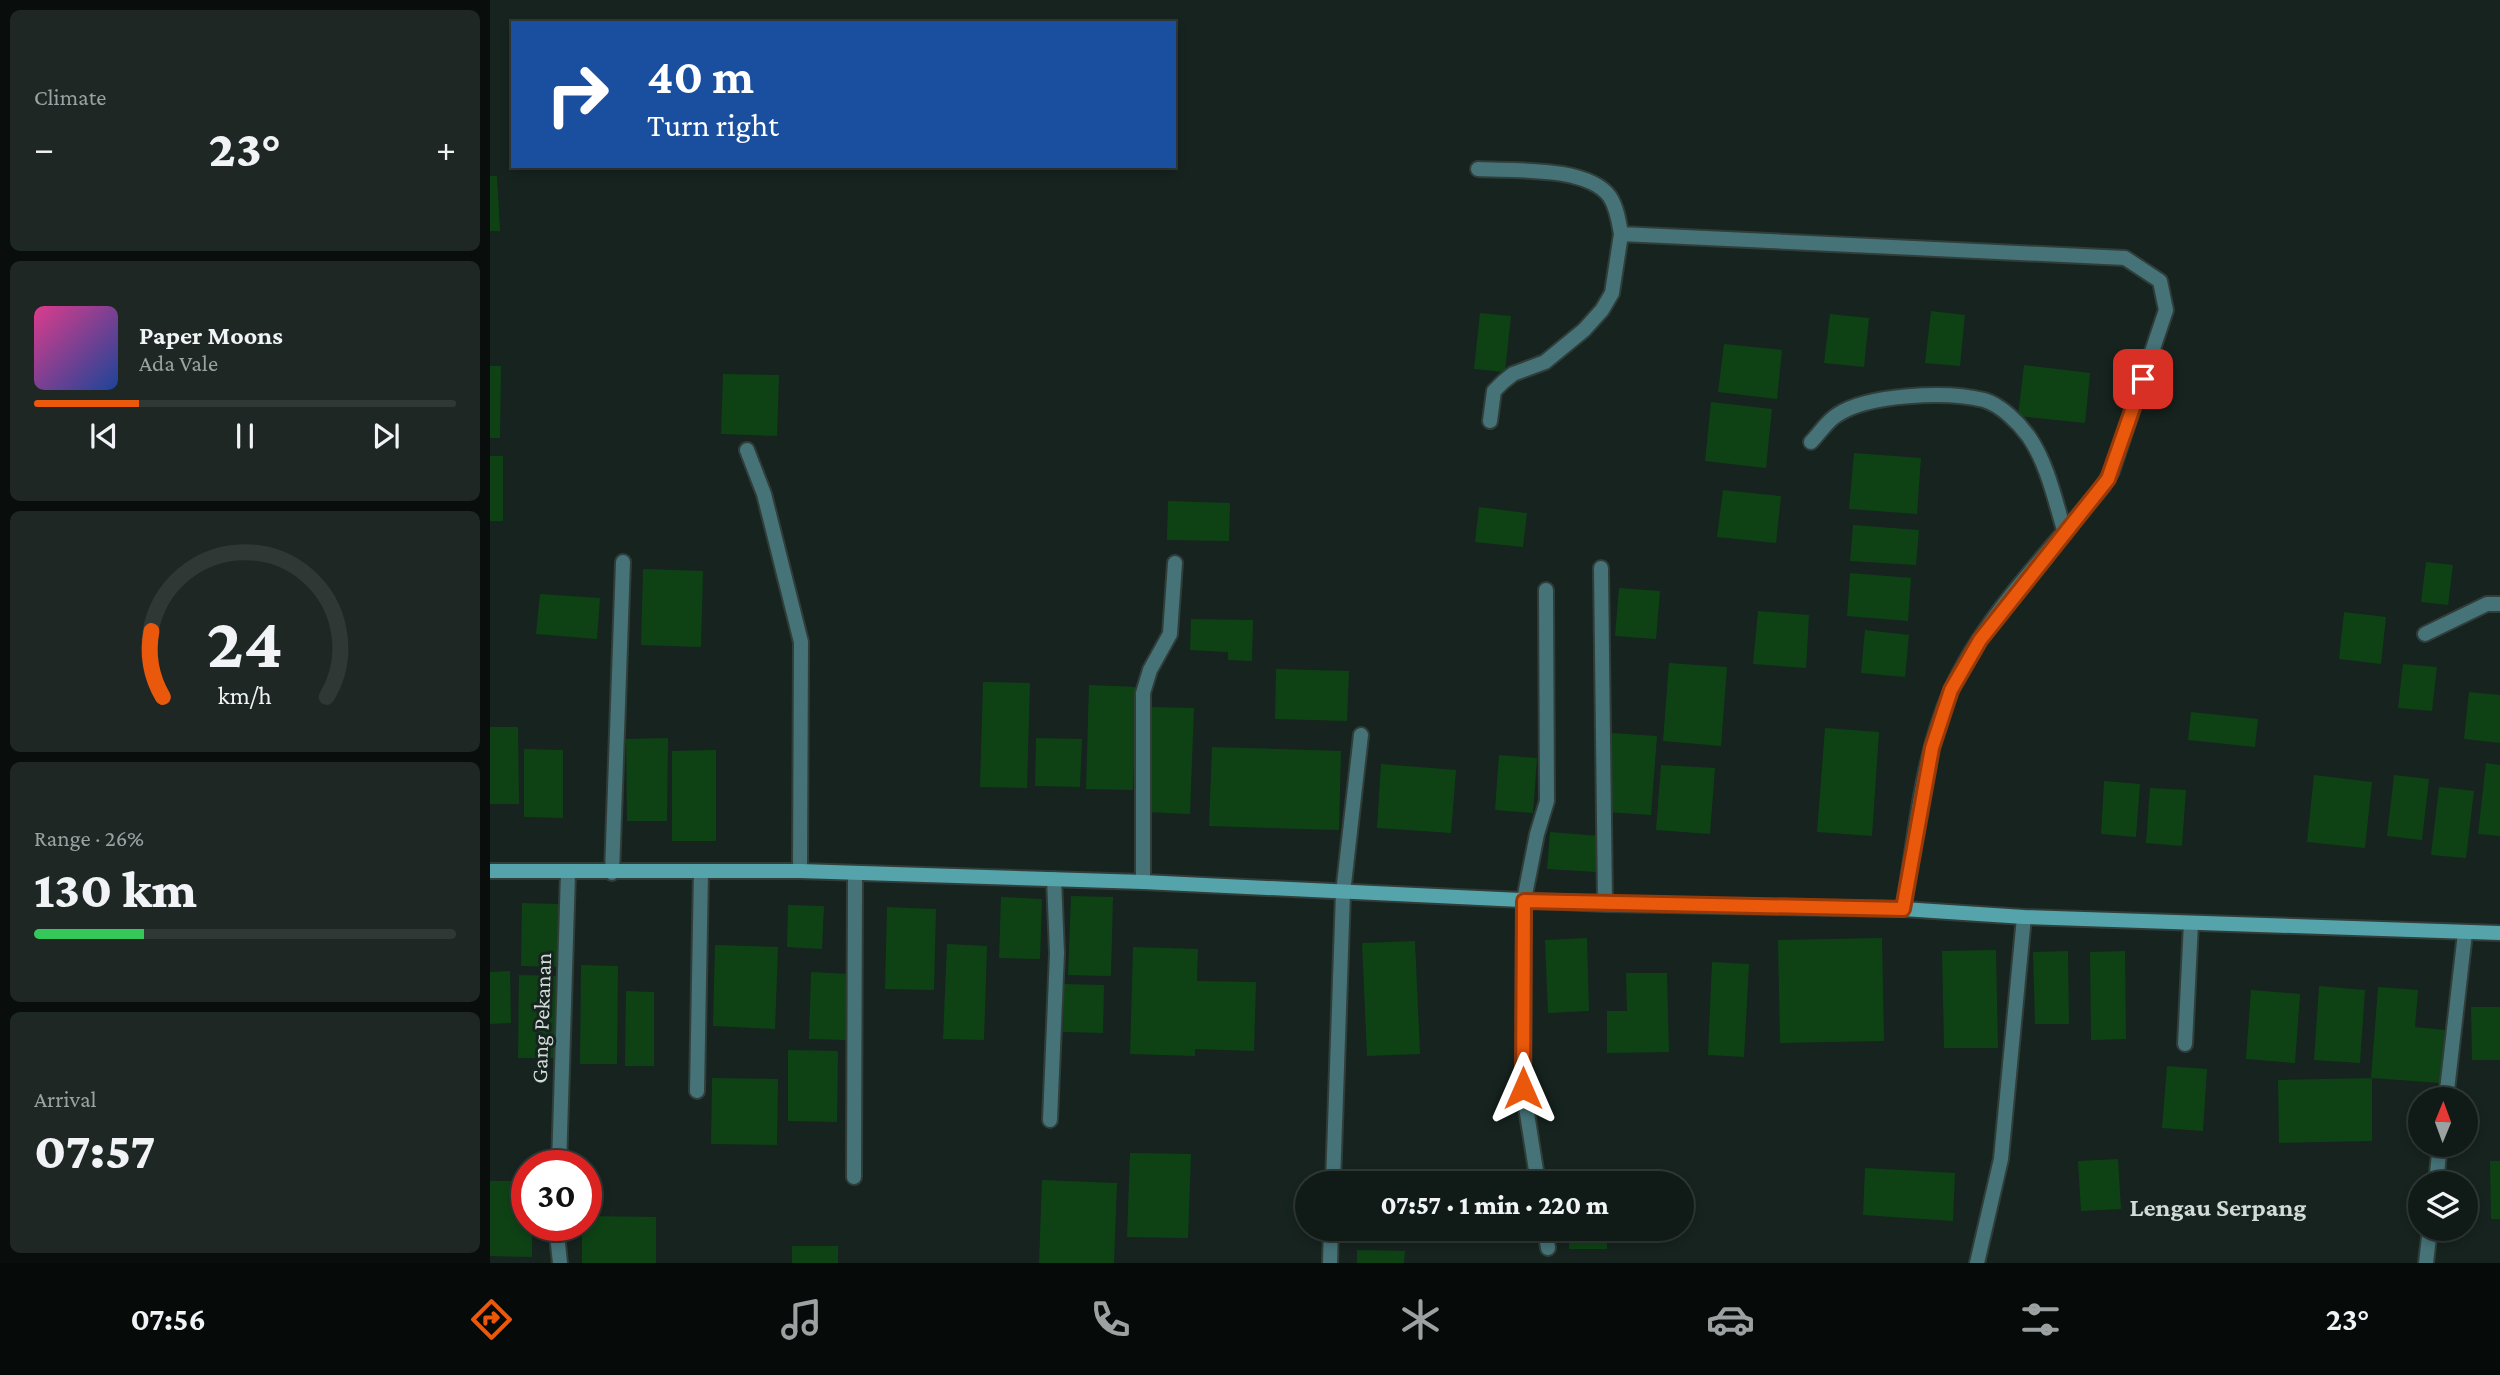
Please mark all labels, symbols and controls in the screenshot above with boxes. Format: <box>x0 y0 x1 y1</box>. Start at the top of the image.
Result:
icon: right <box>532 49 623 140</box>
text: 40 m <box>647 49 754 104</box>
text: Climate <box>34 84 106 110</box>
text: Turn right <box>647 107 779 143</box>
text: 23° <box>209 119 281 177</box>
text: − <box>34 127 54 169</box>
text: + <box>436 127 456 169</box>
text: Paper Moons <box>139 321 283 350</box>
pin <box>2113 349 2173 409</box>
text: Ada Vale <box>139 350 218 376</box>
icon: arrive <box>2124 360 2162 398</box>
icon: previous <box>85 417 123 455</box>
icon: pause <box>226 417 264 455</box>
icon: next <box>367 417 405 455</box>
text: 24 <box>207 603 283 684</box>
text: km/h <box>218 682 272 709</box>
text: Range · 26% <box>34 825 144 851</box>
text: 130 km <box>34 860 197 918</box>
street label: Gang Pekanan <box>526 952 556 1084</box>
position arrow <box>1486 1051 1560 1125</box>
text: Arrival <box>34 1086 97 1112</box>
north arrow <box>2408 1087 2478 1157</box>
map controls <box>2408 1087 2478 1241</box>
text: 07:57 <box>34 1121 156 1179</box>
speed limit sign: 30 <box>511 1150 602 1241</box>
button: layers <box>2408 1171 2478 1241</box>
text: 07:57 · 1 min · 220 m <box>1380 1191 1609 1220</box>
district label: Lengau Serpang <box>2129 1193 2307 1222</box>
icon: directions <box>467 1295 516 1344</box>
icon: music <box>777 1295 826 1344</box>
icon: phone <box>1086 1295 1135 1344</box>
icon: climate <box>1396 1295 1445 1344</box>
icon: car <box>1706 1295 1755 1344</box>
icon: filters <box>2016 1295 2065 1344</box>
text: 07:56 <box>130 1301 206 1337</box>
text: 23° <box>2326 1301 2370 1337</box>

